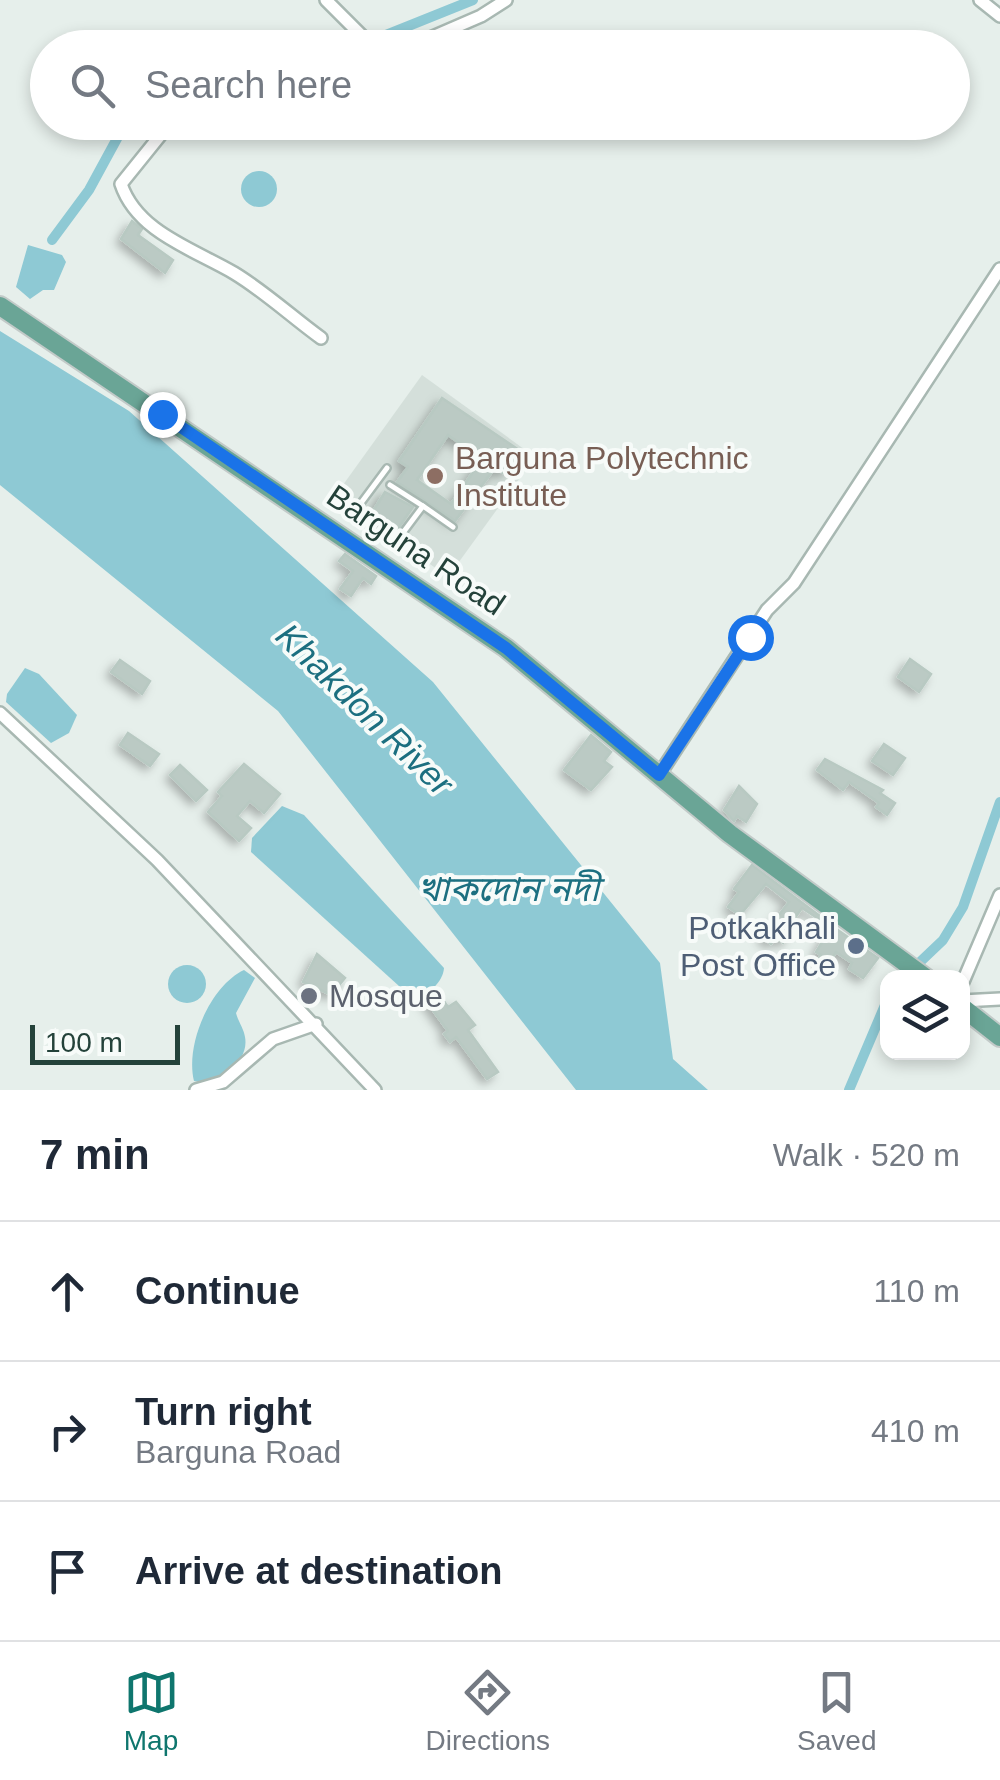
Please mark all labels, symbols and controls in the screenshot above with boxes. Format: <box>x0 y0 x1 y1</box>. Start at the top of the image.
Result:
search box <box>30 30 970 140</box>
icon: search <box>65 58 120 113</box>
text: Search here <box>145 64 352 106</box>
route end <box>140 392 186 438</box>
place label: Barguna Polytechnic Institute <box>455 440 749 513</box>
marker: Barguna Polytechnic Institute <box>424 465 446 487</box>
street label: Barguna Road <box>320 477 512 623</box>
water label: Khakdon River <box>269 615 462 804</box>
route start <box>728 615 774 661</box>
water label: খাকদোন নদী <box>417 869 606 908</box>
place label: Potkakhali Post Office <box>680 910 836 983</box>
marker: Potkakhali Post Office <box>845 935 867 957</box>
map controls <box>880 970 970 1060</box>
button: layers <box>880 970 970 1060</box>
place label: Mosque <box>329 978 443 1014</box>
marker: Mosque <box>298 985 320 1007</box>
scale bar <box>30 1020 180 1064</box>
text: 100 m <box>45 1027 123 1058</box>
text: 7 min <box>40 1131 150 1178</box>
text: Walk · 520 m <box>773 1137 960 1173</box>
icon: ahead <box>40 1264 95 1319</box>
text: Continue <box>135 1270 300 1312</box>
text: 110 m <box>873 1273 960 1309</box>
text: Turn right <box>135 1391 312 1433</box>
icon: right <box>40 1404 95 1459</box>
text: 410 m <box>871 1413 960 1449</box>
text: Barguna Road <box>135 1434 341 1470</box>
icon: arrive <box>40 1544 95 1599</box>
text: Arrive at destination <box>135 1550 502 1592</box>
tab: Map <box>124 1665 179 1757</box>
tab: Directions <box>426 1665 550 1757</box>
tab: Saved <box>797 1665 876 1757</box>

